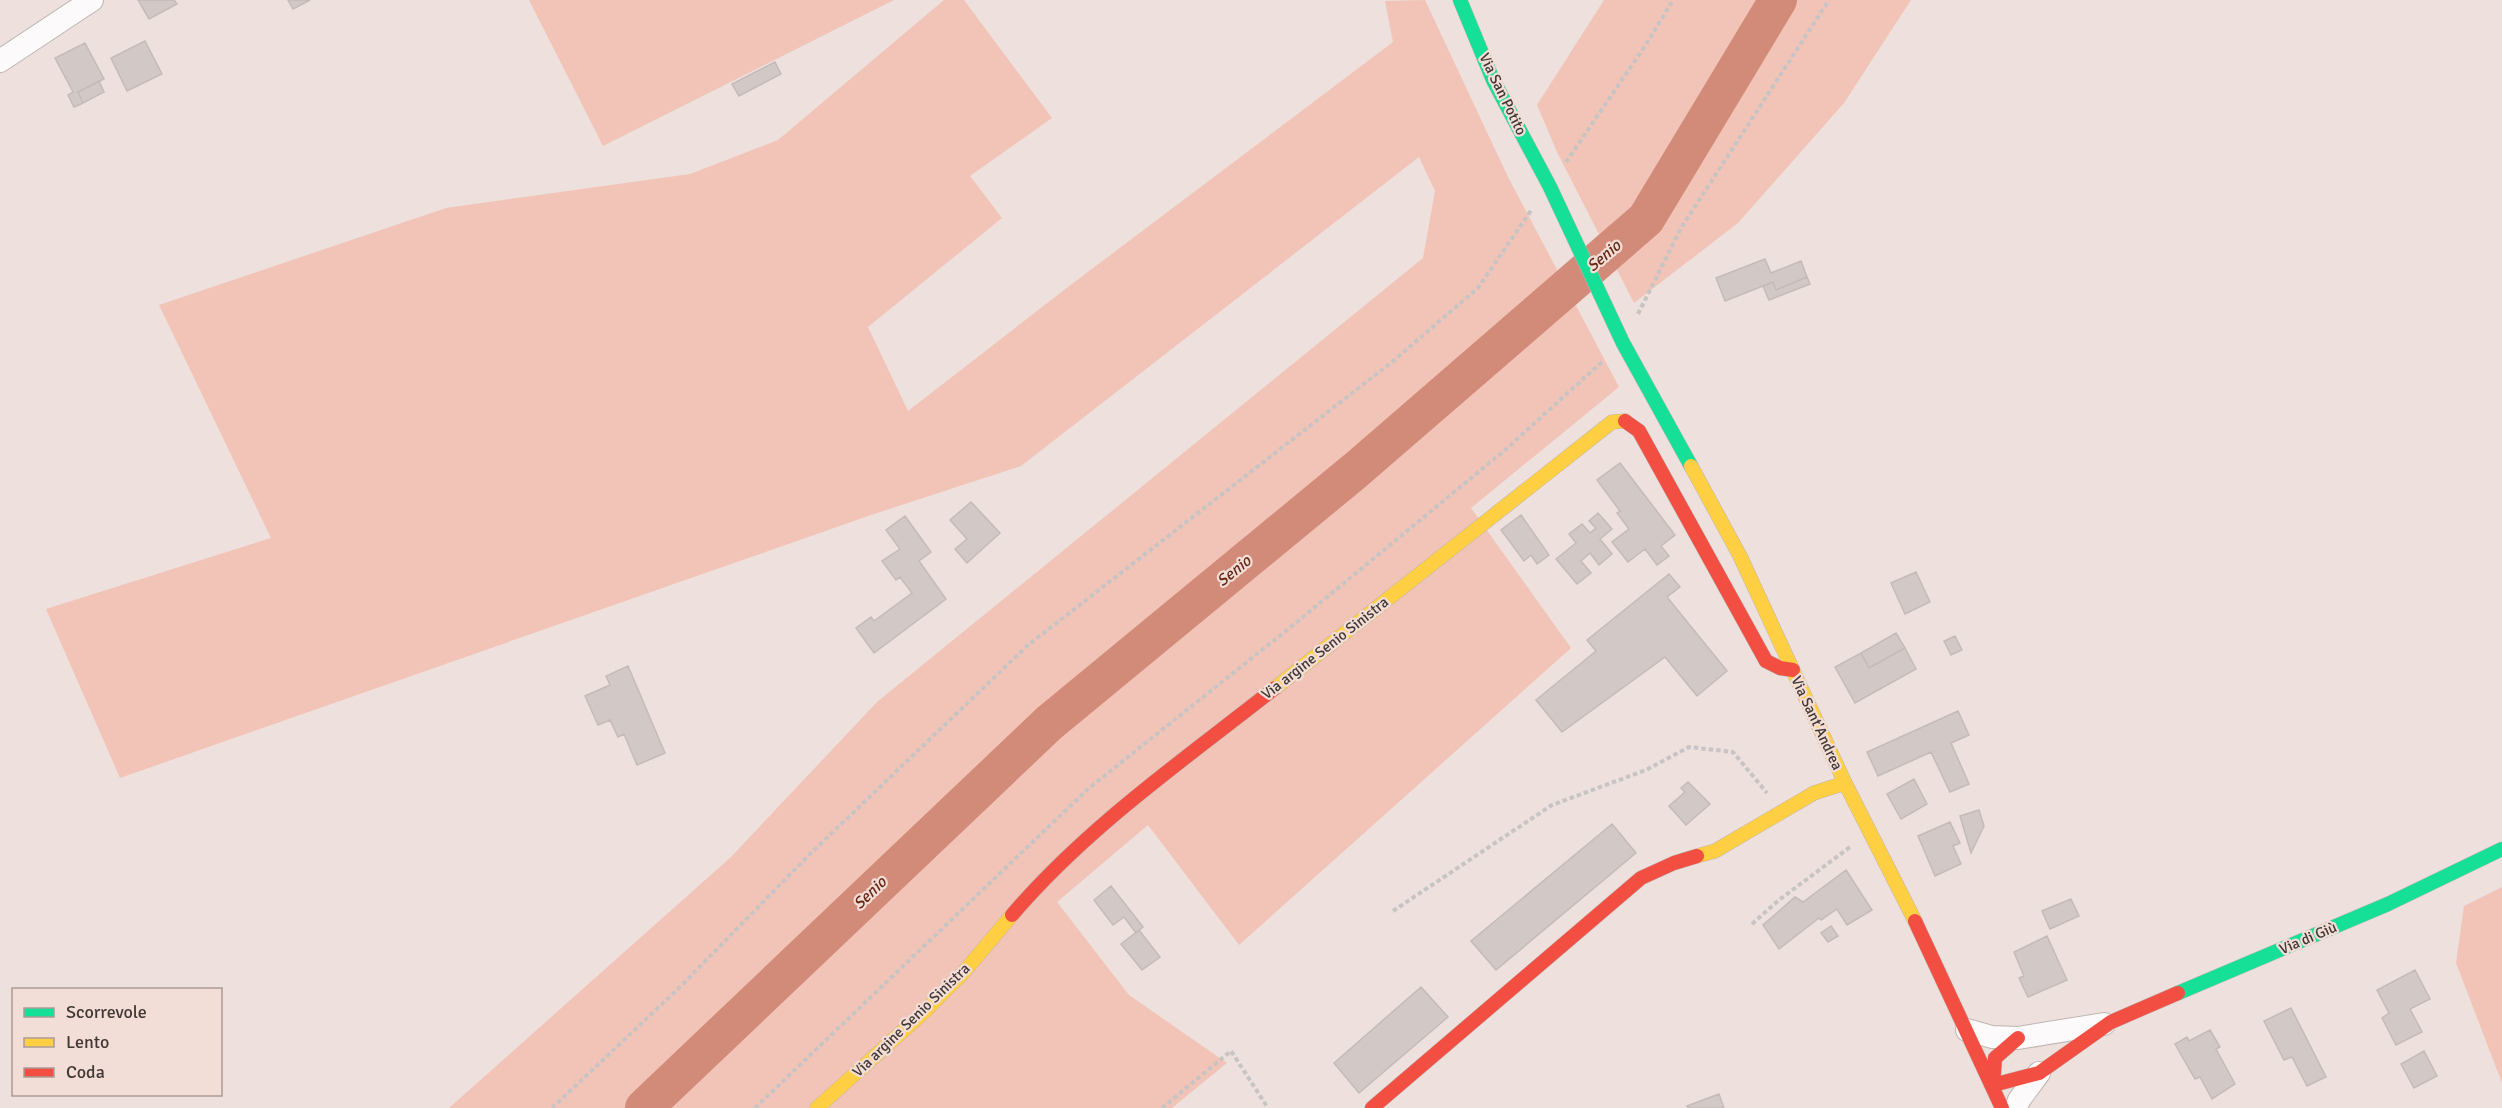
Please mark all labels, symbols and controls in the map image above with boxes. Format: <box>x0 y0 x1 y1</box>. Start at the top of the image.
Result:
street label: Via San Potito <box>1475 50 1531 138</box>
water label: Senio <box>1583 235 1626 276</box>
water label: Senio <box>1213 551 1256 591</box>
street label: Via argine Senio Sinistra <box>1258 593 1392 703</box>
street label: Via Sant'Andrea <box>1787 673 1847 773</box>
water label: Senio <box>849 872 891 913</box>
street label: Via di Giù <box>2277 918 2339 958</box>
street label: Via argine Senio Sinistra <box>849 959 973 1081</box>
legend <box>12 988 222 1096</box>
text: Scorrevole <box>66 1001 147 1023</box>
text: Lento <box>66 1031 109 1053</box>
text: Coda <box>66 1061 105 1083</box>

